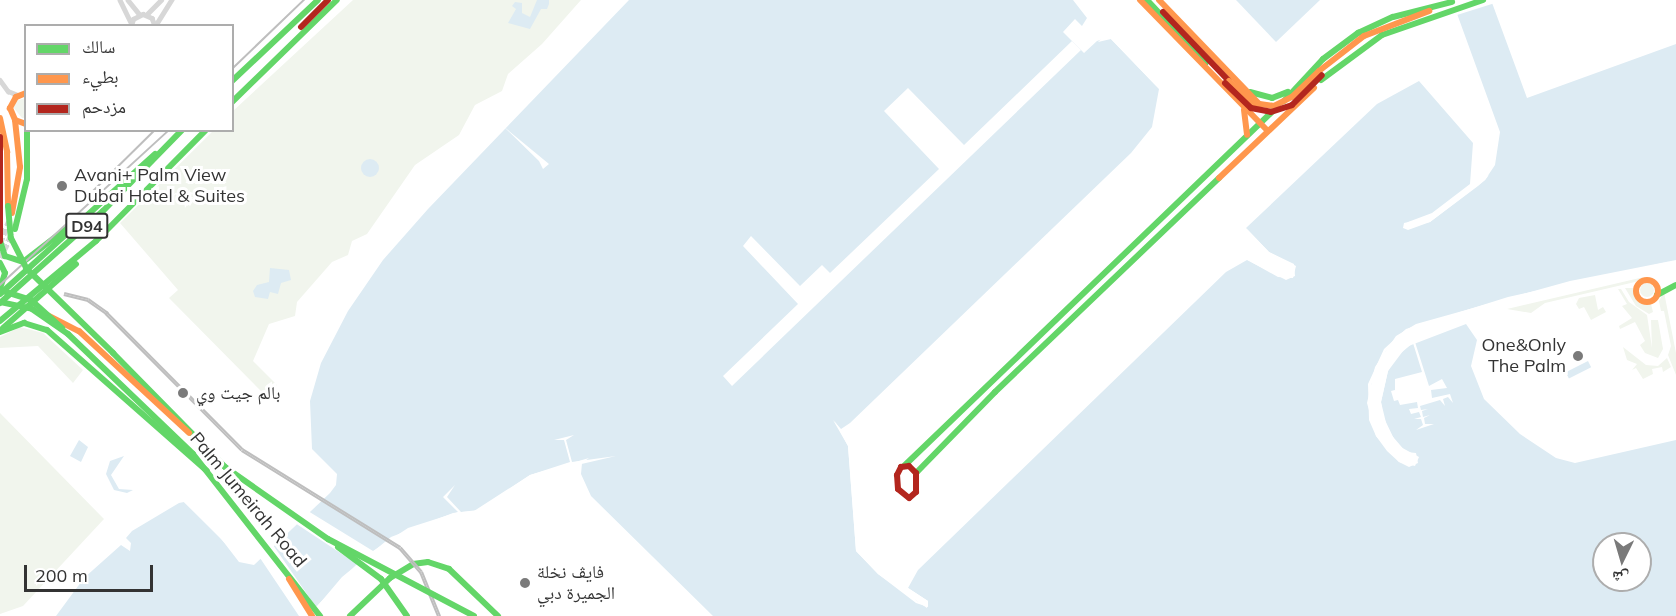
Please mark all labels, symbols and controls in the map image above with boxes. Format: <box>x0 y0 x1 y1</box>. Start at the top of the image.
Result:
legend <box>24 24 234 132</box>
text: سالك <box>82 35 115 58</box>
text: بطيء <box>82 65 119 88</box>
text: مزدحم <box>82 95 126 118</box>
place label: Avani+ Palm View Dubai Hotel & Suites <box>74 165 245 207</box>
marker: Avani+ Palm View Dubai Hotel & Suites <box>55 179 69 193</box>
road number: D94 <box>64 213 110 239</box>
place label: One&Only The Palm <box>1481 335 1566 378</box>
marker: One&Only The Palm <box>1571 349 1585 363</box>
place label: بالم جيت وي <box>196 382 280 404</box>
marker: بالم جيت وي <box>174 384 192 402</box>
street label: Palm Jumeirah Road <box>185 428 311 572</box>
north arrow <box>1592 532 1652 592</box>
scale bar <box>27 553 156 591</box>
place label: فايڤ نخلة الجميرة دبي <box>537 562 615 604</box>
text: 200 m <box>35 564 88 587</box>
text: ش <box>1611 567 1630 589</box>
marker: فايڤ نخلة الجميرة دبي <box>518 576 532 590</box>

